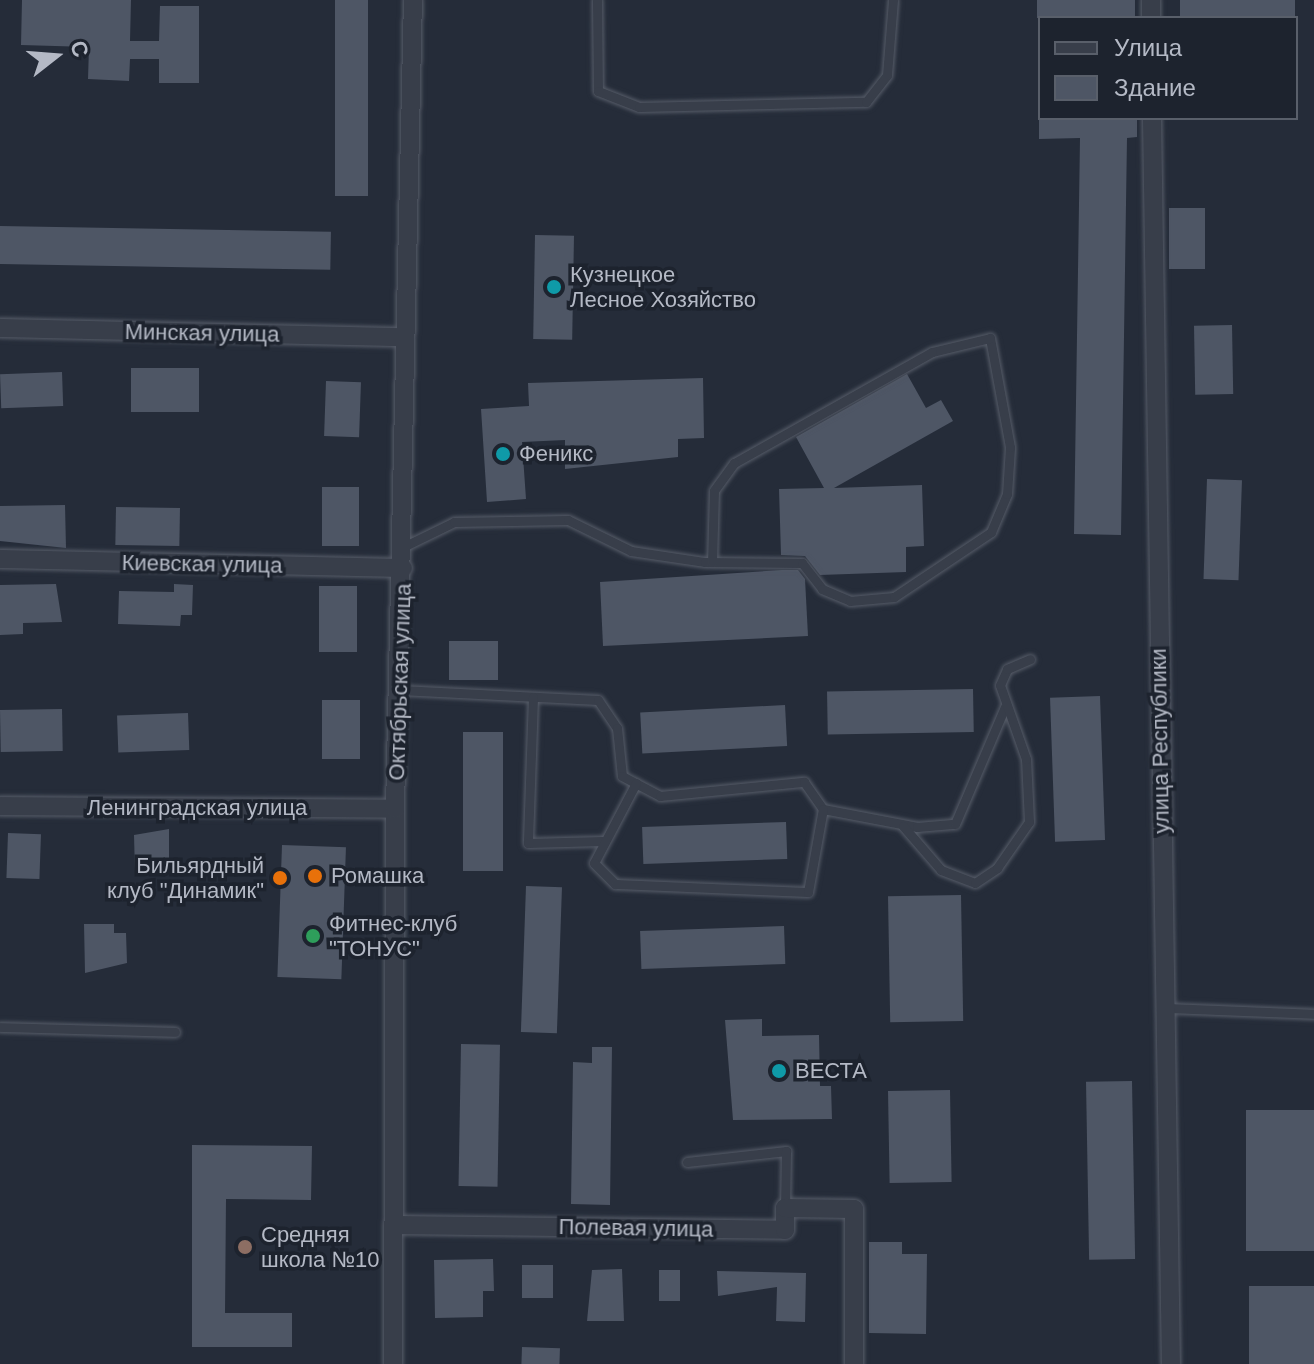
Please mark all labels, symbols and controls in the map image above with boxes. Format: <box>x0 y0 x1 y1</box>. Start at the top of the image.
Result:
north arrow <box>16 16 96 96</box>
legend <box>1038 16 1298 120</box>
text: Улица <box>1114 34 1182 61</box>
text: С <box>65 38 94 60</box>
text: Здание <box>1114 74 1196 101</box>
place label: Кузнецкое Лесное Хозяйство <box>570 261 756 312</box>
marker: Кузнецкое Лесное Хозяйство <box>545 278 563 296</box>
street label: Минская улица <box>124 318 280 348</box>
place label: Феникс <box>519 441 593 467</box>
marker: Феникс <box>494 445 512 463</box>
street label: Киевская улица <box>121 549 283 579</box>
street label: Октябрьская улица <box>383 583 417 781</box>
street label: улица Республики <box>1145 648 1175 834</box>
street label: Ленинградская улица <box>87 795 307 821</box>
place label: Бильярдный клуб "Динамик" <box>107 852 264 904</box>
place label: Ромашка <box>331 863 424 889</box>
marker: Ромашка <box>306 867 324 885</box>
marker: Бильярдный клуб "Динамик" <box>271 869 289 887</box>
place label: Фитнес-клуб "ТОНУС" <box>329 910 457 962</box>
marker: Фитнес-клуб "ТОНУС" <box>304 927 322 945</box>
place label: ВЕСТА <box>795 1058 867 1084</box>
marker: ВЕСТА <box>770 1062 788 1080</box>
street label: Полевая улица <box>558 1213 714 1243</box>
place label: Средняя школа №10 <box>261 1221 380 1272</box>
marker: Средняя школа №10 <box>236 1238 254 1256</box>

